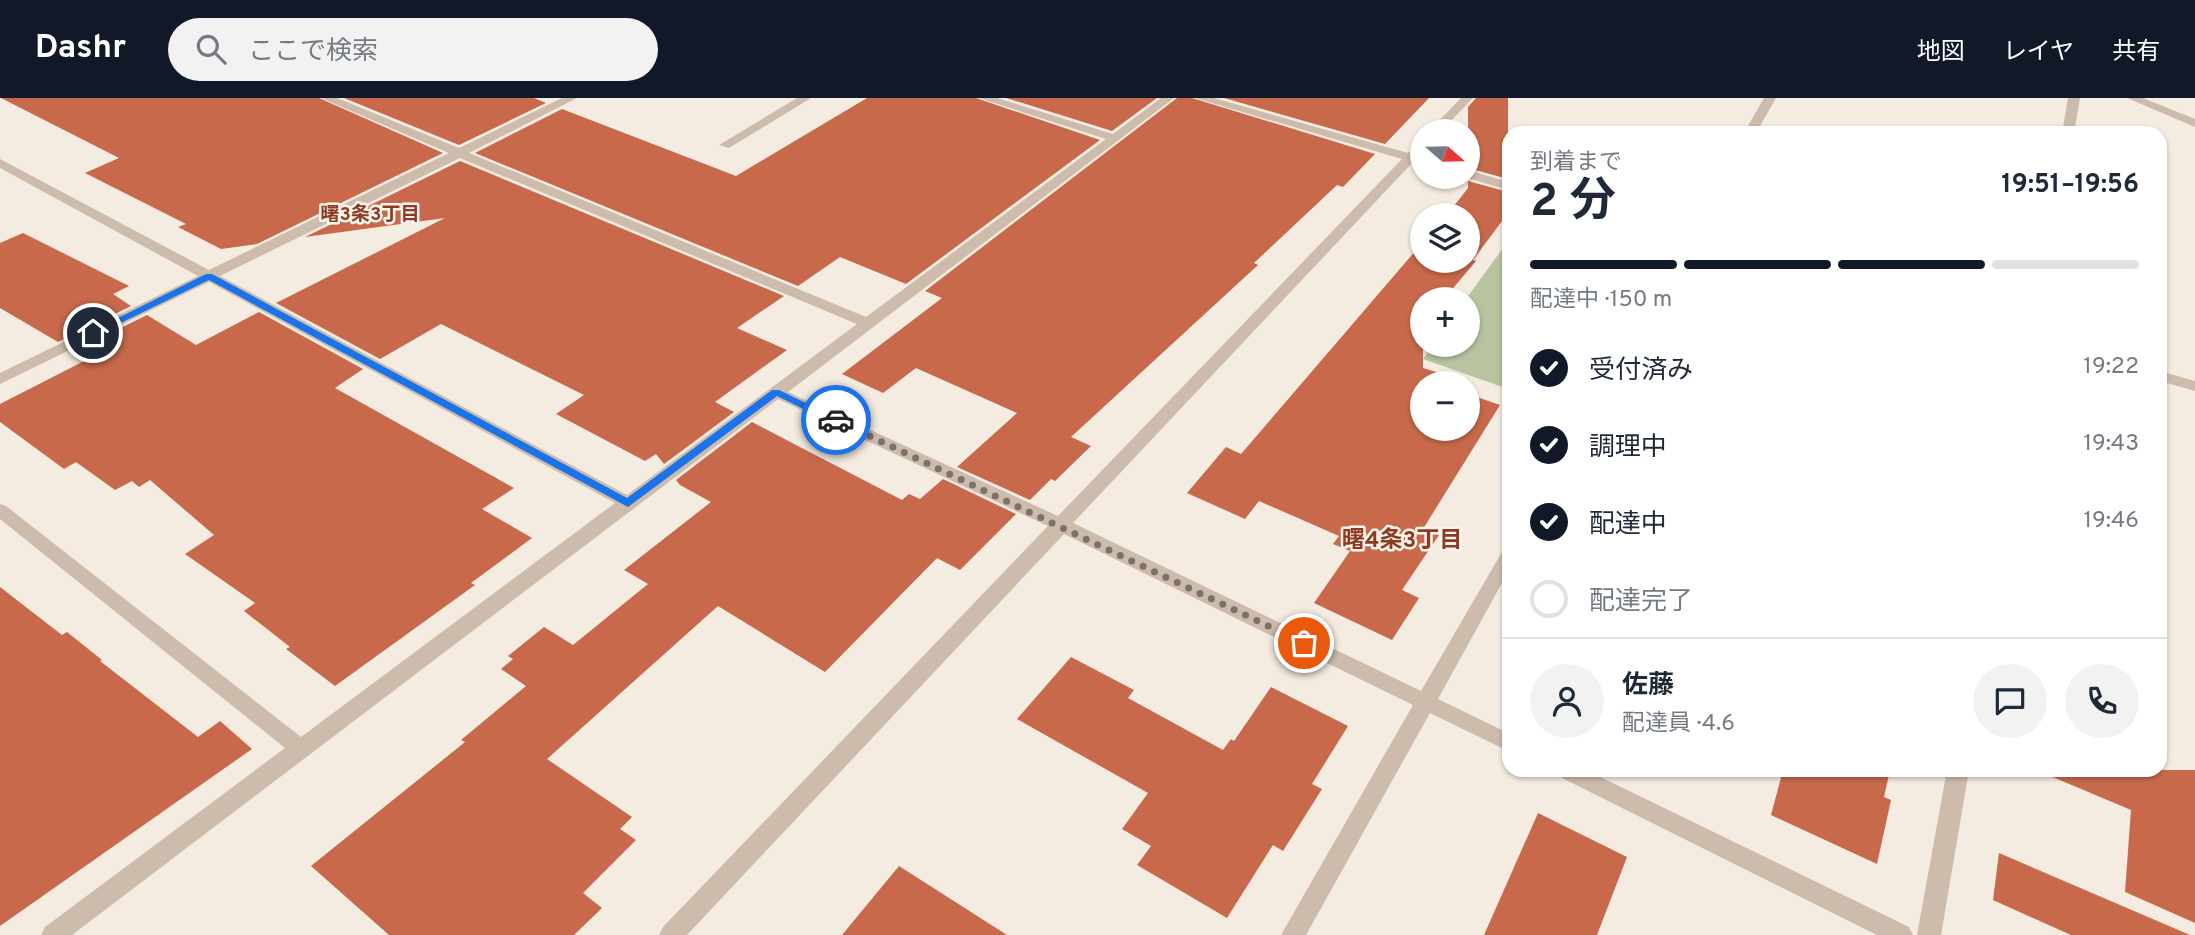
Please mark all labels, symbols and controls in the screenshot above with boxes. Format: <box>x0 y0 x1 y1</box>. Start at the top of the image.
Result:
search box <box>168 18 658 81</box>
text: Dashr <box>35 28 126 70</box>
icon: search <box>192 30 230 68</box>
text: ここで検索 <box>248 36 378 69</box>
text: 地図 <box>1917 38 1965 68</box>
text: レイヤ <box>2003 38 2074 68</box>
text: 共有 <box>2112 38 2160 68</box>
north arrow <box>1410 119 1480 189</box>
map controls <box>1410 119 1480 441</box>
text: 到着まで <box>1530 149 1622 178</box>
text: 19:51–19:56 <box>2001 169 2139 202</box>
text: 2 分 <box>1530 174 1616 233</box>
district label: 曙3条3丁目 <box>321 203 419 227</box>
button: layers <box>1410 203 1480 273</box>
text: 配達中 · 150 m <box>1530 286 1672 315</box>
button: + <box>1410 287 1480 357</box>
pin <box>63 303 123 363</box>
icon: home <box>74 314 112 352</box>
icon: check <box>1530 349 1568 387</box>
text: 19:22 <box>2083 353 2139 382</box>
text: 受付済み <box>1589 355 1693 388</box>
button: − <box>1410 371 1480 441</box>
courier <box>801 385 871 455</box>
icon: car <box>817 401 855 439</box>
icon: check <box>1530 426 1568 464</box>
text: 19:43 <box>2083 430 2139 459</box>
text: 調理中 <box>1589 432 1667 465</box>
icon: check <box>1530 503 1568 541</box>
text: 19:46 <box>2084 507 2139 536</box>
text: 配達中 <box>1589 509 1667 542</box>
district label: 曙4条3丁目 <box>1342 527 1462 556</box>
text: 配達完了 <box>1589 586 1693 619</box>
pin <box>1274 613 1334 673</box>
icon: bag <box>1285 624 1323 662</box>
button: person <box>1530 664 1604 738</box>
button: chat <box>1973 664 2047 738</box>
button: phone <box>2065 664 2139 738</box>
text: 佐藤 <box>1622 670 1674 703</box>
text: 配達員 · 4.6 <box>1622 710 1735 739</box>

